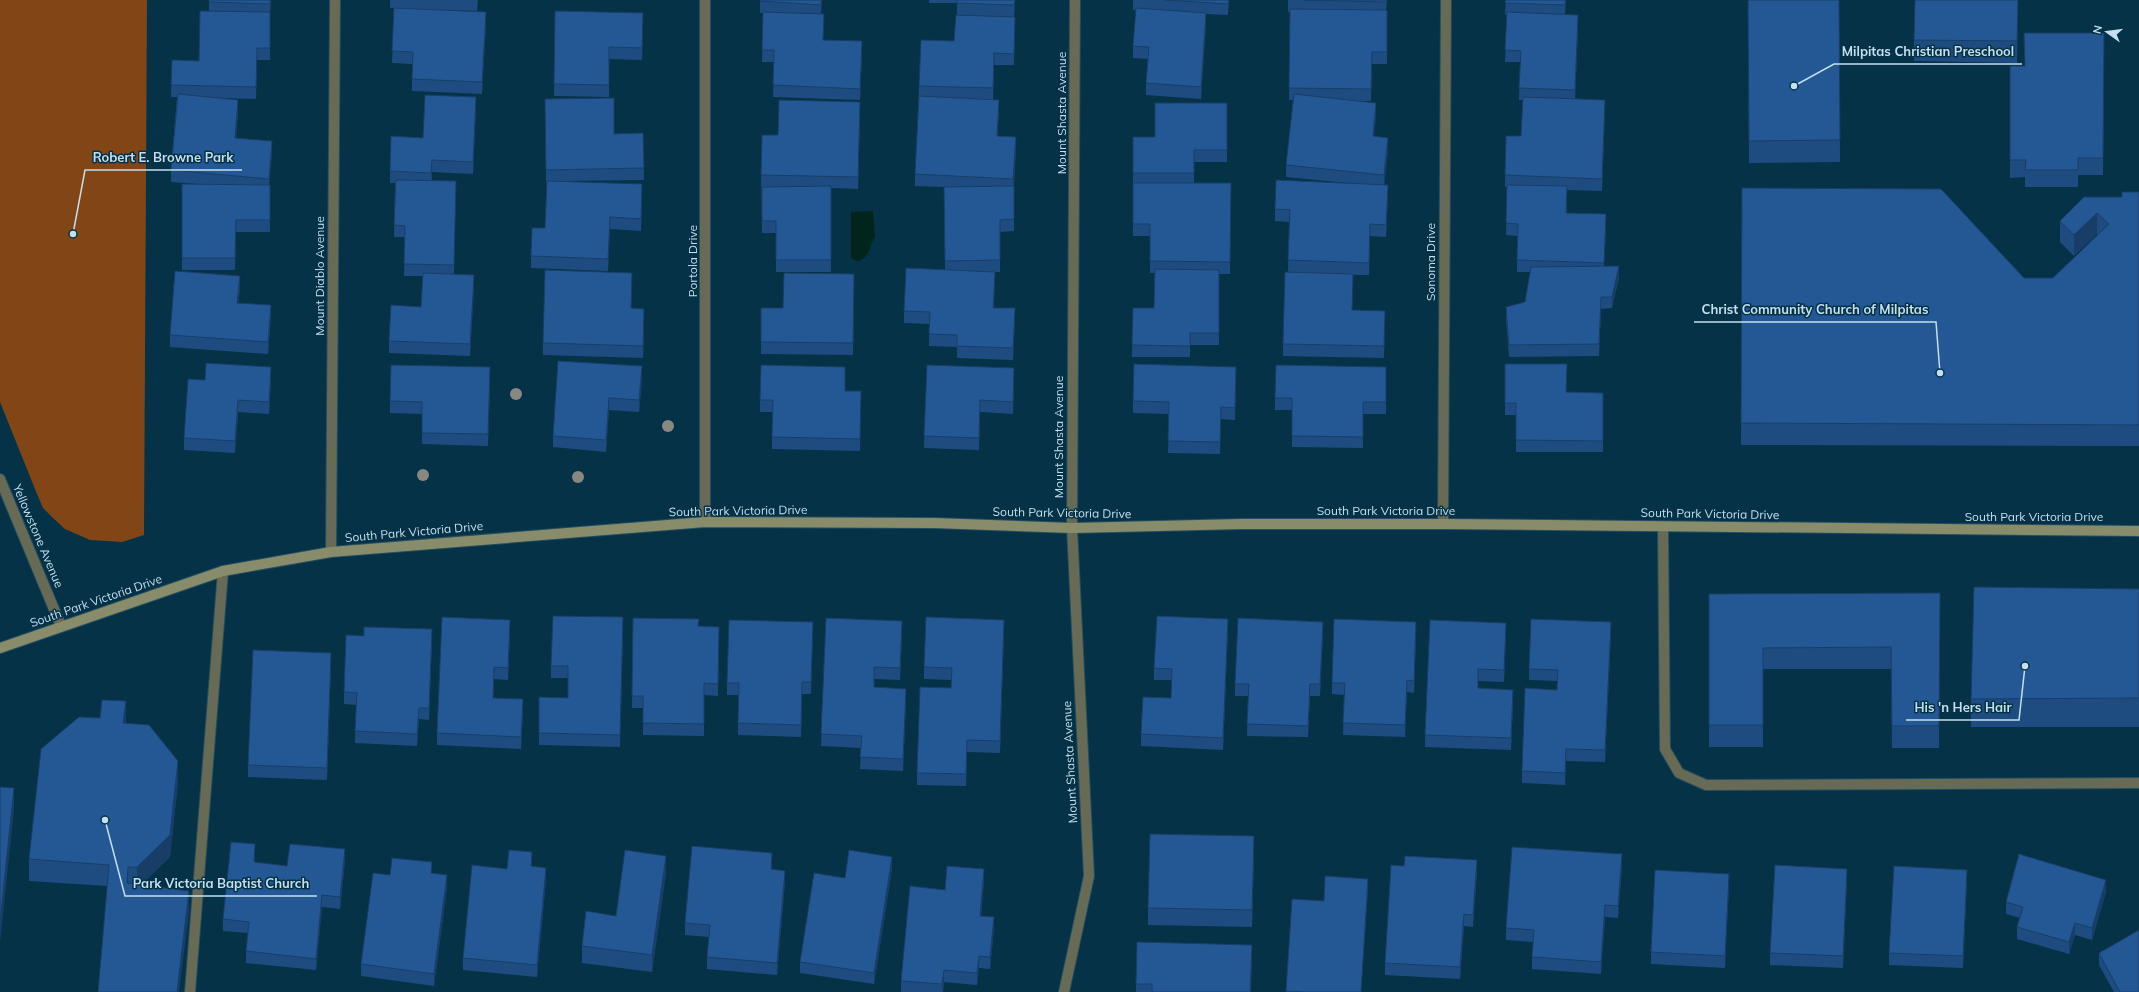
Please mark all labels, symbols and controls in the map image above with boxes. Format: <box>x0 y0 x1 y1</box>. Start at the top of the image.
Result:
north arrow <box>2087 12 2127 52</box>
text: N <box>2089 24 2105 35</box>
callout: Milpitas Christian Preschool <box>1834 39 2022 64</box>
text: Milpitas Christian Preschool <box>1842 43 2014 59</box>
street label: Mount Shasta Avenue <box>1054 52 1069 174</box>
callout: Robert E. Browne Park <box>85 145 242 170</box>
text: Robert E. Browne Park <box>93 149 234 165</box>
street label: Mount Diablo Avenue <box>312 216 327 336</box>
street label: Sonoma Drive <box>1423 223 1438 301</box>
street label: Portola Drive <box>685 225 700 297</box>
callout: Christ Community Church of Milpitas <box>1694 297 1936 322</box>
text: Christ Community Church of Milpitas <box>1702 301 1928 318</box>
street label: Mount Shasta Avenue <box>1051 376 1066 498</box>
street label: Yellowstone Avenue <box>9 481 67 590</box>
street label: South Park Victoria Drive <box>669 502 807 519</box>
street label: South Park Victoria Drive <box>1317 503 1455 518</box>
street label: South Park Victoria Drive <box>993 504 1131 521</box>
street label: South Park Victoria Drive <box>1641 505 1779 522</box>
street label: South Park Victoria Drive <box>1965 509 2103 524</box>
street label: South Park Victoria Drive <box>344 518 484 545</box>
street label: South Park Victoria Drive <box>28 571 164 630</box>
callout: His 'n Hers Hair <box>1906 695 2019 720</box>
text: His 'n Hers Hair <box>1914 699 2012 715</box>
street label: Mount Shasta Avenue <box>1059 701 1080 824</box>
callout: Park Victoria Baptist Church <box>125 871 317 896</box>
text: Park Victoria Baptist Church <box>133 875 309 891</box>

